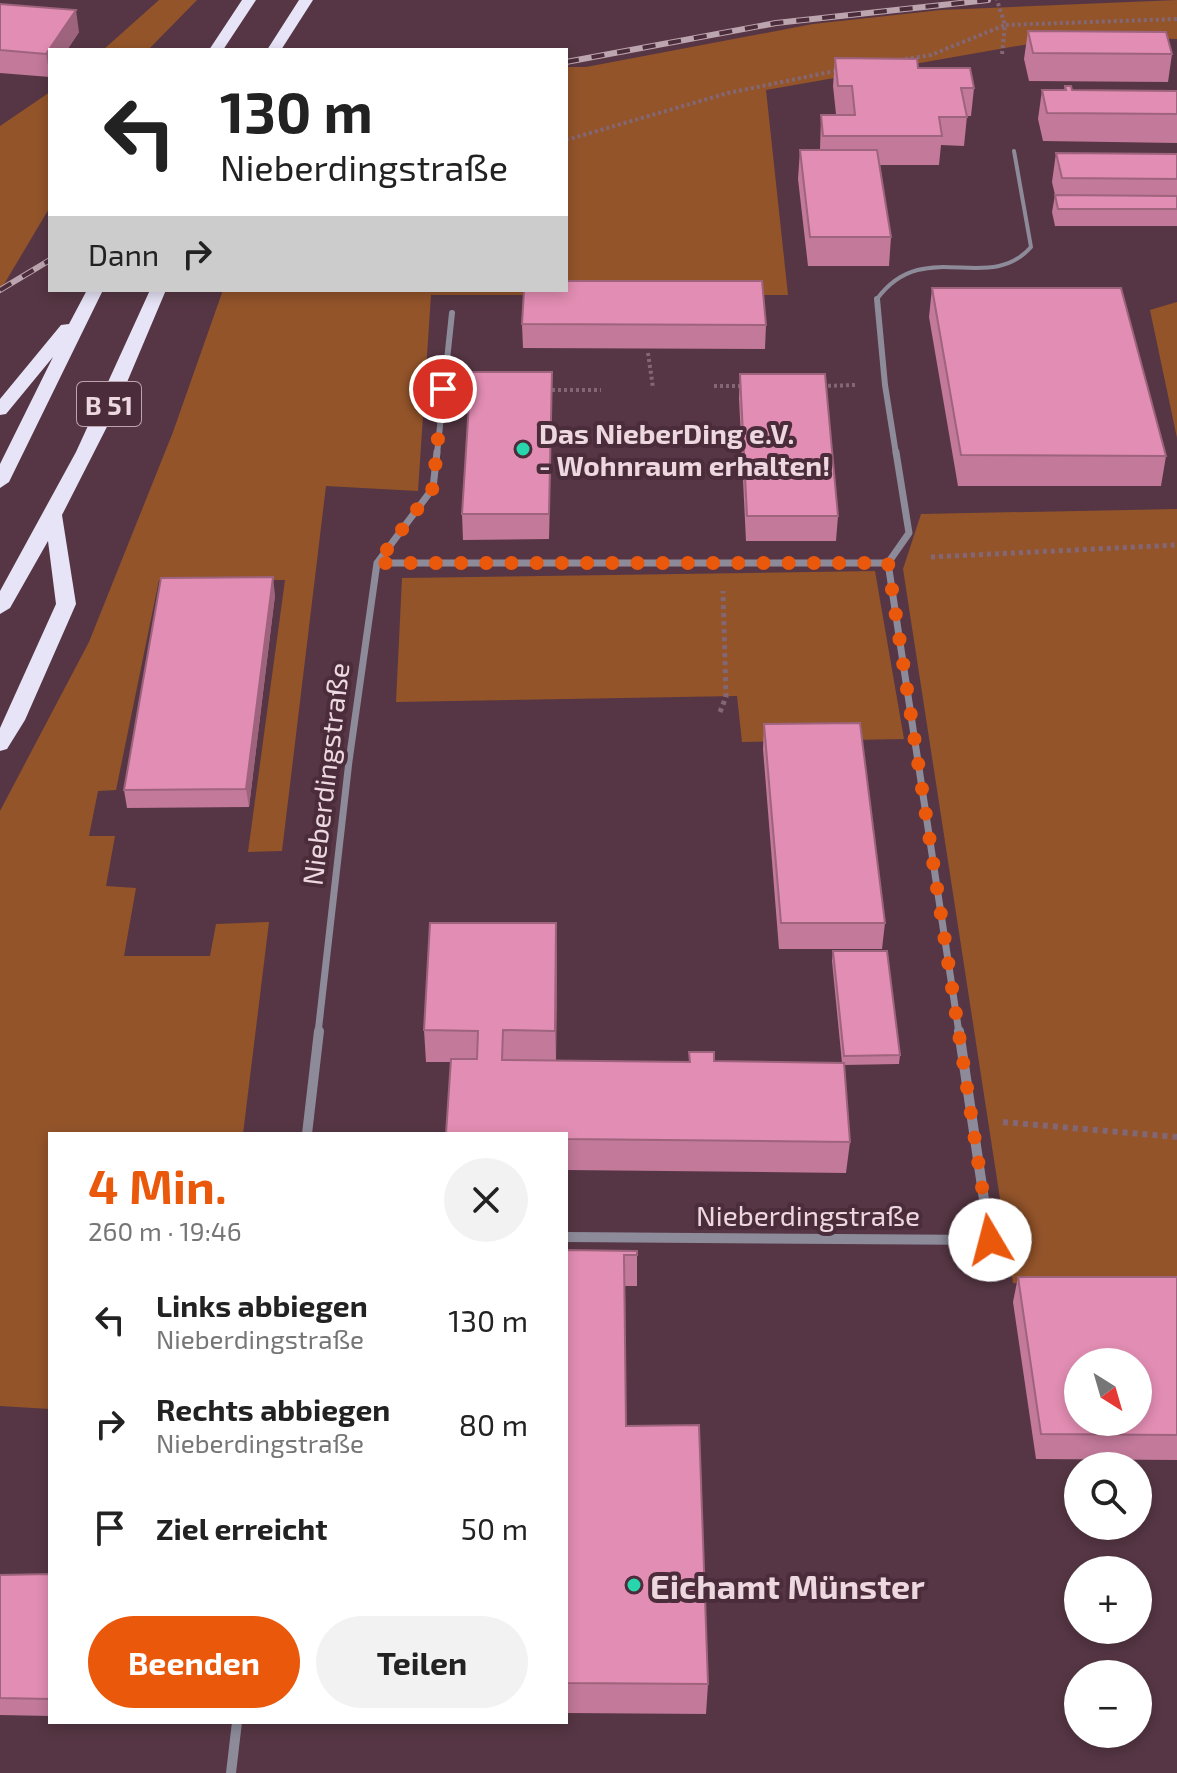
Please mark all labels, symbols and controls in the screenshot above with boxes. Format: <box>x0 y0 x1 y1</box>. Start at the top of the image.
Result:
text: 130 m <box>220 77 373 144</box>
icon: left <box>88 80 192 184</box>
text: Nieberdingstraße <box>220 145 508 188</box>
icon: right <box>175 232 219 276</box>
text: Dann <box>88 236 159 272</box>
pin <box>409 355 477 423</box>
icon: arrive <box>421 367 465 411</box>
road number: B 51 <box>77 382 141 426</box>
place label: Das NieberDing e.V. - Wohnraum erhalten! <box>539 416 831 482</box>
marker: Das NieberDing e.V. - Wohnraum erhalten! <box>514 440 532 458</box>
street label: Nieberdingstraße <box>294 661 356 887</box>
text: 4 Min. <box>88 1156 227 1214</box>
button: close <box>444 1158 528 1242</box>
street label: Nieberdingstraße <box>696 1198 920 1232</box>
position arrow <box>948 1198 1032 1282</box>
text: 260 m · 19:46 <box>88 1215 242 1246</box>
text: Links abbiegen <box>156 1287 368 1323</box>
icon: left <box>88 1298 132 1342</box>
text: 130 m <box>448 1302 528 1338</box>
text: Nieberdingstraße <box>156 1323 364 1354</box>
north arrow <box>1064 1348 1152 1436</box>
map controls <box>1064 1348 1152 1748</box>
text: Rechts abbiegen <box>156 1391 390 1427</box>
icon: right <box>88 1402 132 1446</box>
text: 80 m <box>459 1406 528 1442</box>
text: Nieberdingstraße <box>156 1427 364 1458</box>
button: search <box>1064 1452 1152 1540</box>
icon: arrive <box>88 1506 132 1550</box>
text: Ziel erreicht <box>156 1510 328 1546</box>
text: 50 m <box>461 1510 528 1546</box>
button: + <box>1064 1556 1152 1644</box>
place label: Eichamt Münster <box>650 1565 925 1606</box>
marker: Eichamt Münster <box>625 1576 643 1594</box>
button: Beenden <box>88 1616 300 1708</box>
button: Teilen <box>316 1616 528 1708</box>
button: − <box>1064 1660 1152 1748</box>

